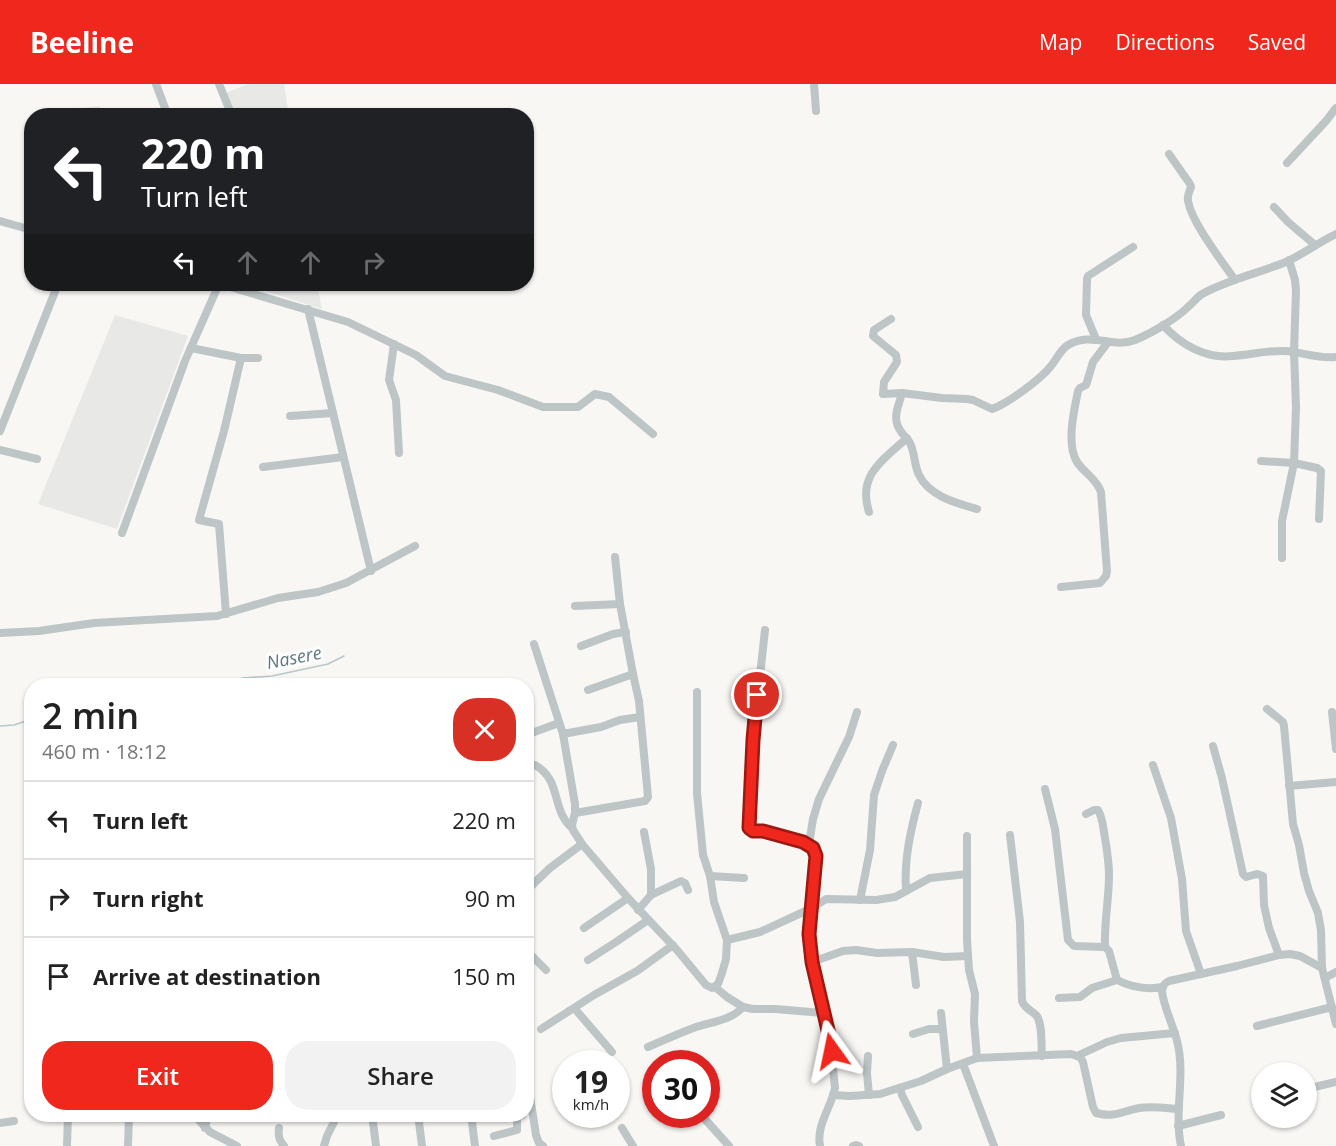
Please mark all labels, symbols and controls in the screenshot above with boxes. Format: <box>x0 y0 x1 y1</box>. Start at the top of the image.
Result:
text: Beeline <box>30 23 134 61</box>
text: Map <box>1039 28 1082 56</box>
text: Directions <box>1115 28 1215 56</box>
text: Saved <box>1248 28 1306 56</box>
text: 220 m <box>141 124 265 181</box>
icon: left <box>42 132 120 210</box>
text: Turn left <box>141 178 248 215</box>
icon: left <box>168 246 201 279</box>
icon: ahead <box>231 246 264 279</box>
icon: ahead <box>294 246 327 279</box>
icon: right <box>357 246 390 279</box>
water label: Nasere <box>264 640 324 674</box>
pin <box>731 669 782 720</box>
icon: arrive <box>740 678 773 711</box>
text: 2 min <box>42 691 139 740</box>
button: close <box>453 698 516 761</box>
text: 460 m · 18:12 <box>42 738 167 765</box>
icon: left <box>42 804 75 837</box>
text: Turn left <box>93 805 188 835</box>
text: 220 m <box>452 805 516 835</box>
icon: right <box>42 882 75 915</box>
text: Turn right <box>93 883 204 913</box>
text: 90 m <box>465 883 516 913</box>
icon: arrive <box>42 960 75 993</box>
text: Arrive at destination <box>93 961 321 991</box>
text: 150 m <box>452 961 516 991</box>
position arrow <box>800 1019 864 1083</box>
button: Exit <box>42 1041 273 1110</box>
button: Share <box>285 1041 516 1110</box>
speed limit sign: 30 <box>642 1050 720 1128</box>
text: 19 <box>574 1061 608 1102</box>
map controls <box>1251 1062 1317 1128</box>
button: layers <box>1251 1062 1317 1128</box>
text: km/h <box>573 1094 609 1114</box>

